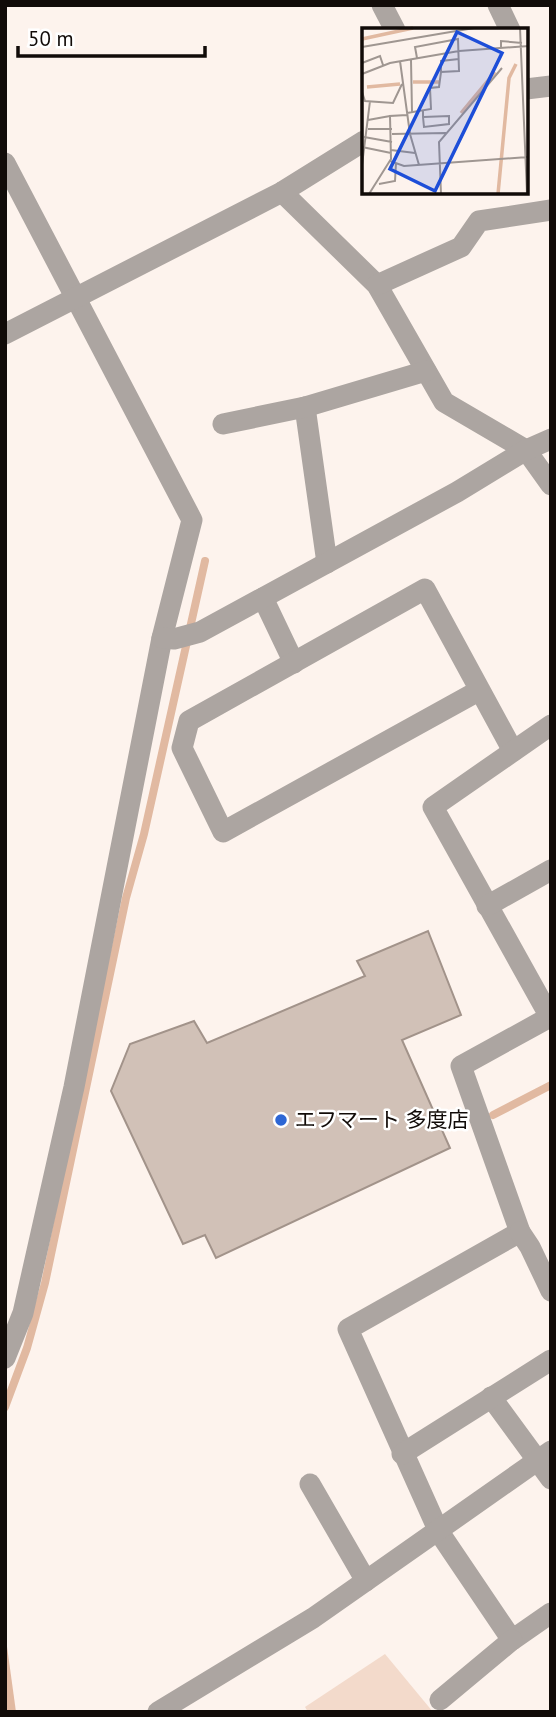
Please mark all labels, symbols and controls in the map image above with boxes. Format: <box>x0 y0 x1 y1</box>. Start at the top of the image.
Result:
scale bar <box>18 14 205 58</box>
text: 50 m <box>28 25 74 52</box>
inset map <box>362 28 528 194</box>
place label: エフマート 多度店 <box>295 1106 469 1133</box>
marker: エフマート 多度店 <box>273 1112 289 1128</box>

